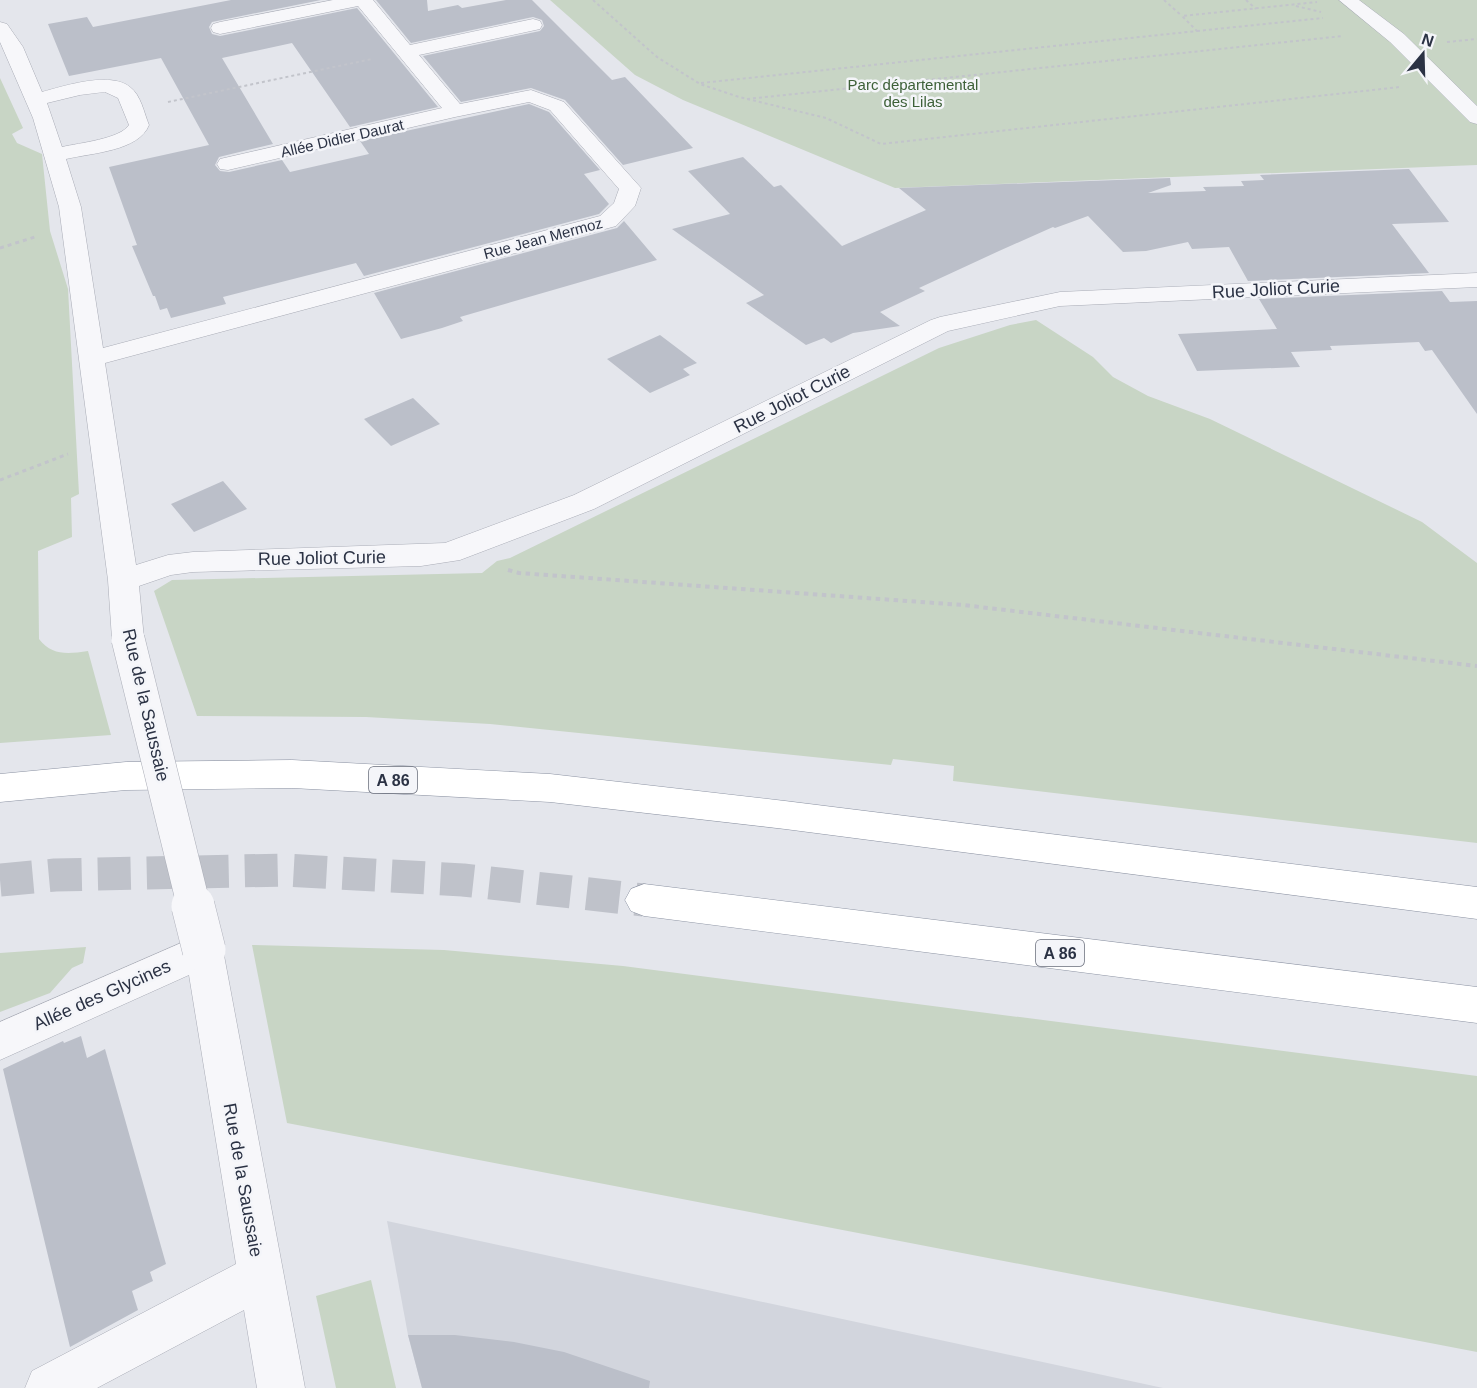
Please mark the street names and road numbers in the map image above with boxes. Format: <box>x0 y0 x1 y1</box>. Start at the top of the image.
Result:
street label: Allée Didier Daurat <box>279 115 406 160</box>
street label: Rue Jean Mermoz <box>482 214 604 262</box>
street label: Rue Joliot Curie <box>1212 276 1340 302</box>
street label: Rue Joliot Curie <box>730 361 854 437</box>
street label: Rue Joliot Curie <box>258 547 386 569</box>
street label: Rue de la Saussaie <box>119 627 173 783</box>
road number: A 86 <box>369 767 417 793</box>
road number: A 86 <box>1036 940 1084 966</box>
street label: Allée des Glycines <box>30 956 174 1034</box>
street label: Rue de la Saussaie <box>220 1101 266 1259</box>

